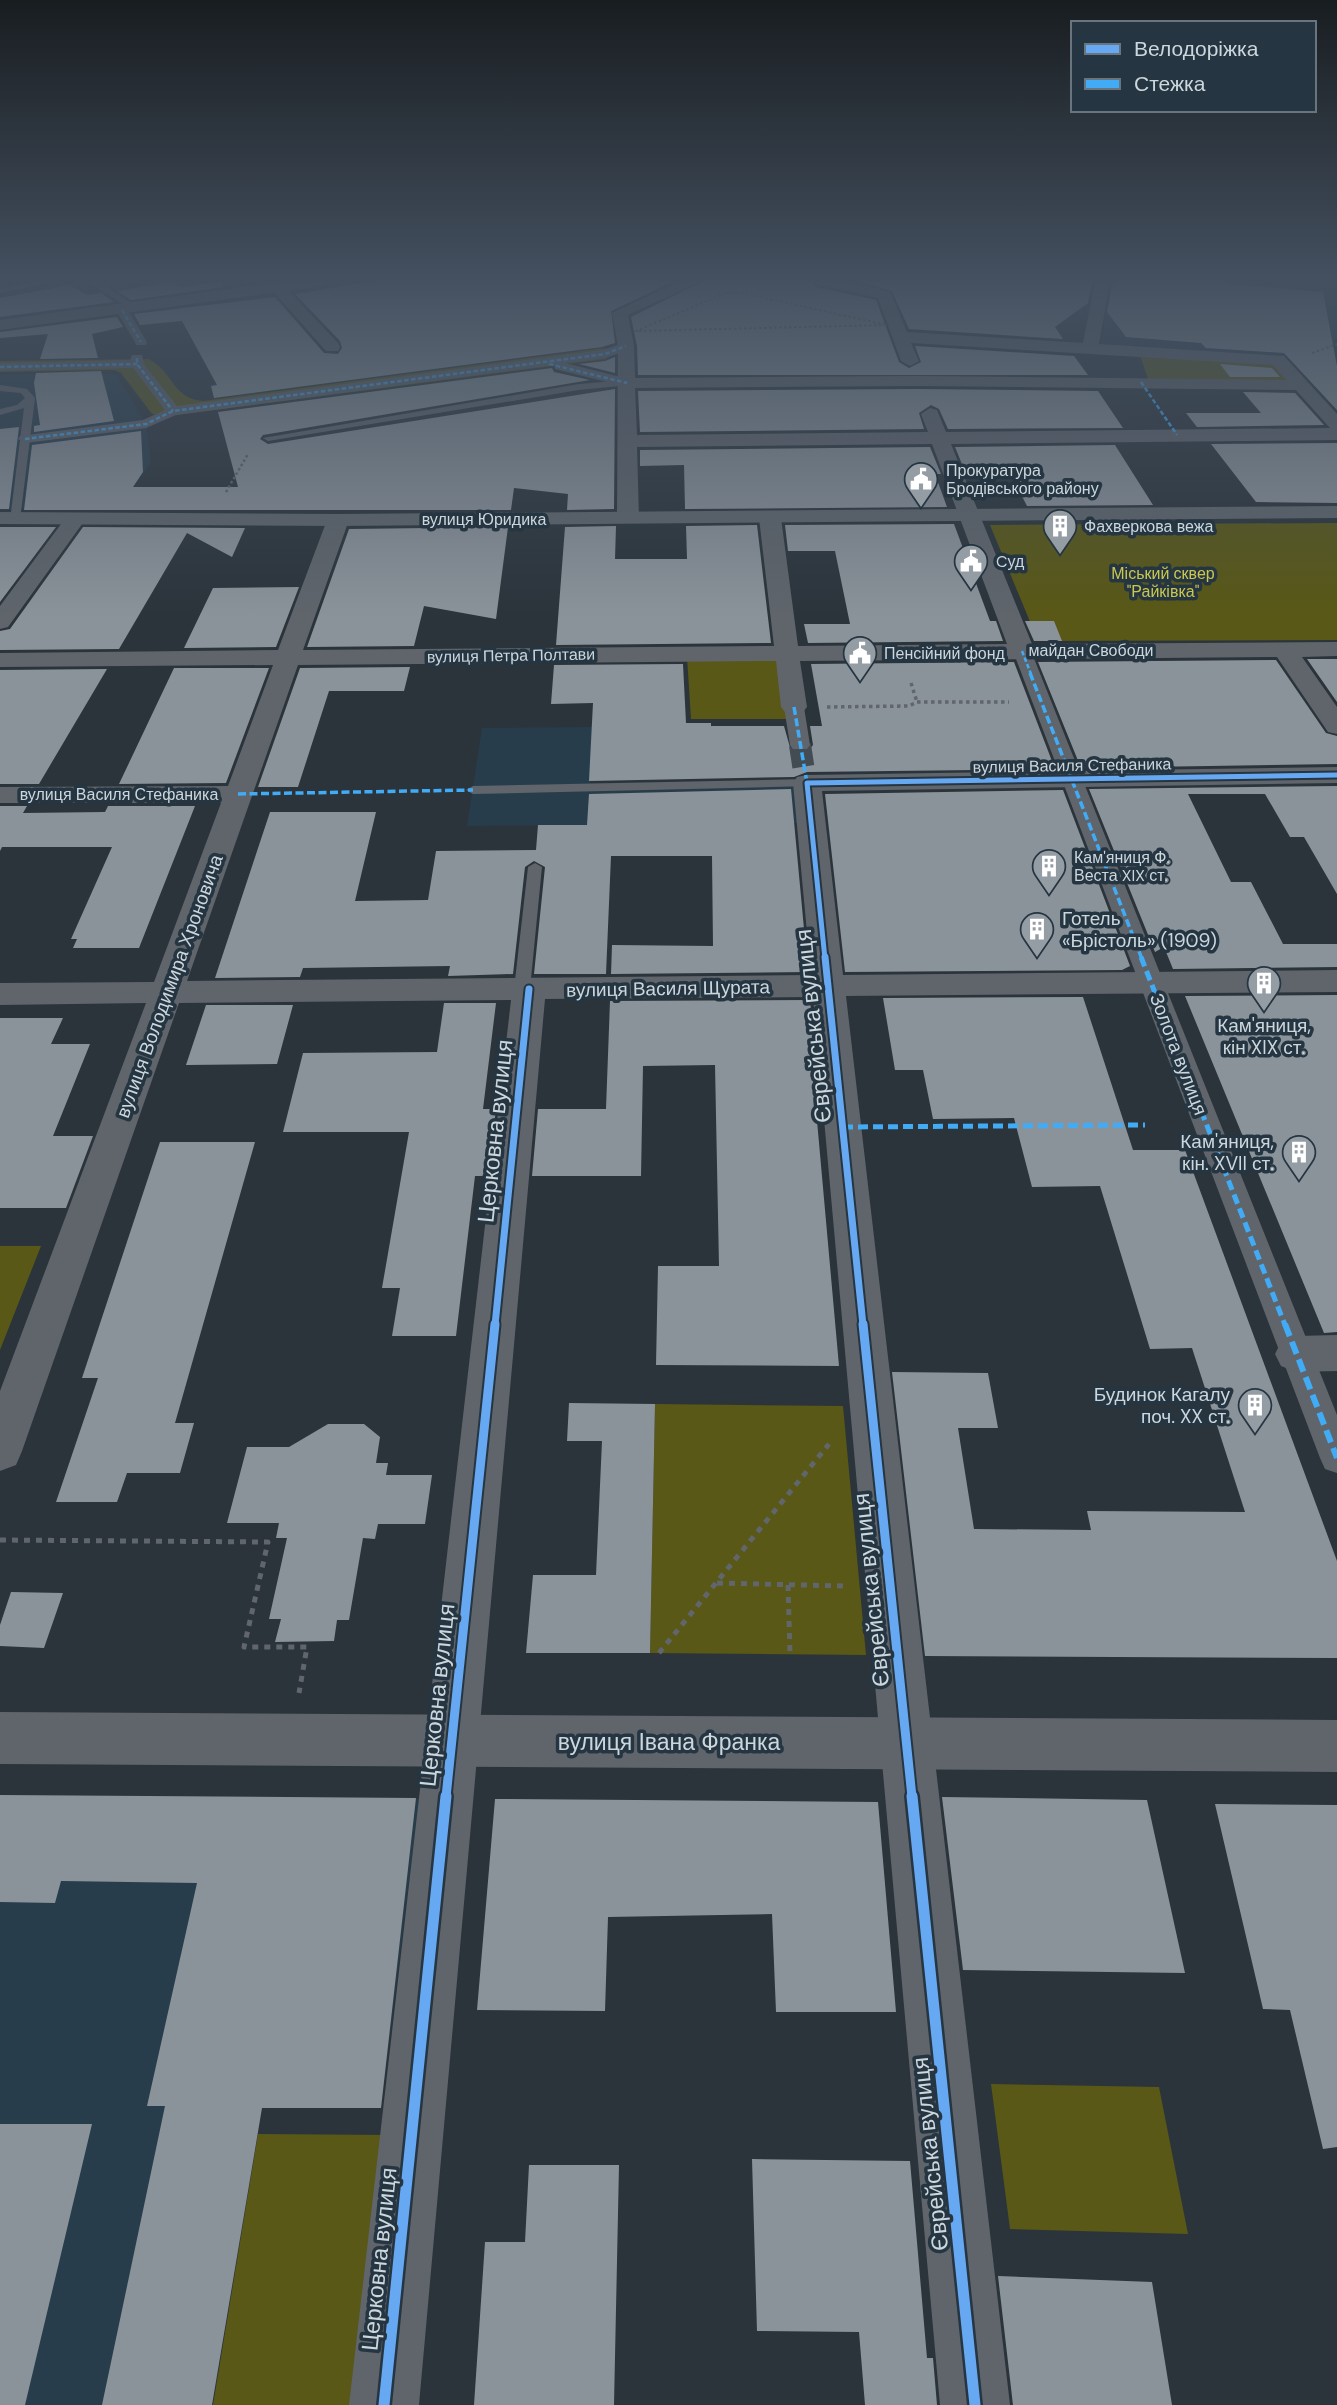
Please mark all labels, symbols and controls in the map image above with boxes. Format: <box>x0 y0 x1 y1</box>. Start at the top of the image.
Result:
legend <box>1071 21 1316 112</box>
text: Велодоріжка <box>1134 35 1259 63</box>
text: Стежка <box>1134 70 1206 98</box>
public building icon: Прокуратура Бродівського району <box>902 460 940 509</box>
place label: Прокуратура Бродівського району <box>946 460 1099 499</box>
building icon: Фахверкова вежа <box>1041 507 1079 556</box>
street label: вулиця Юридика <box>422 509 546 530</box>
place label: Фахверкова вежа <box>1084 516 1213 537</box>
public building icon: Cуд <box>952 542 990 591</box>
place label: Cуд <box>996 551 1025 572</box>
park label: Міський сквер "Райківка" <box>1111 563 1215 602</box>
public building icon: Пенсійний фонд <box>841 634 879 683</box>
street label: майдан Свободи <box>1029 640 1153 661</box>
place label: Пенсійний фонд <box>884 643 1006 664</box>
street label: вулиця Петра Полтави <box>427 644 595 667</box>
street label: вулиця Василя Стефаника <box>973 753 1172 778</box>
street label: вулиця Василя Стефаника <box>20 784 218 805</box>
building icon: Кам'яниця Ф. Веста XIX ст. <box>1030 847 1068 896</box>
place label: Кам'яниця Ф. Веста XIX ст. <box>1074 847 1170 886</box>
street label: вулиця Володимира Хроновича <box>110 851 229 1121</box>
place label: Готель «Брістоль» (1909) <box>1062 906 1217 953</box>
building icon: Готель «Брістоль» (1909) <box>1018 910 1056 959</box>
street label: Єврейська вулиця <box>788 928 838 1124</box>
building icon: Кам'яниця, кін XIX ст. <box>1245 964 1283 1013</box>
street label: вулиця Василя Щурата <box>566 974 771 1003</box>
street label: Золота вулиця <box>1144 990 1213 1119</box>
place label: Кам'яниця, кін XIX ст. <box>1217 1013 1311 1060</box>
street label: Церковна вулиця <box>470 1038 520 1224</box>
place label: Кам'яниця, кін. XVII ст. <box>1180 1129 1274 1176</box>
building icon: Кам'яниця, кін. XVII ст. <box>1280 1133 1318 1182</box>
place label: Будинок Кагалу поч. XX ст. <box>1094 1382 1230 1429</box>
building icon: Будинок Кагалу поч. XX ст. <box>1236 1386 1274 1435</box>
street label: Єврейська вулиця <box>846 1492 896 1688</box>
street label: Церковна вулиця <box>412 1602 462 1788</box>
street label: вулиця Івана Франка <box>558 1727 781 1757</box>
street label: Єврейська вулиця <box>905 2056 955 2252</box>
street label: Церковна вулиця <box>354 2166 404 2352</box>

